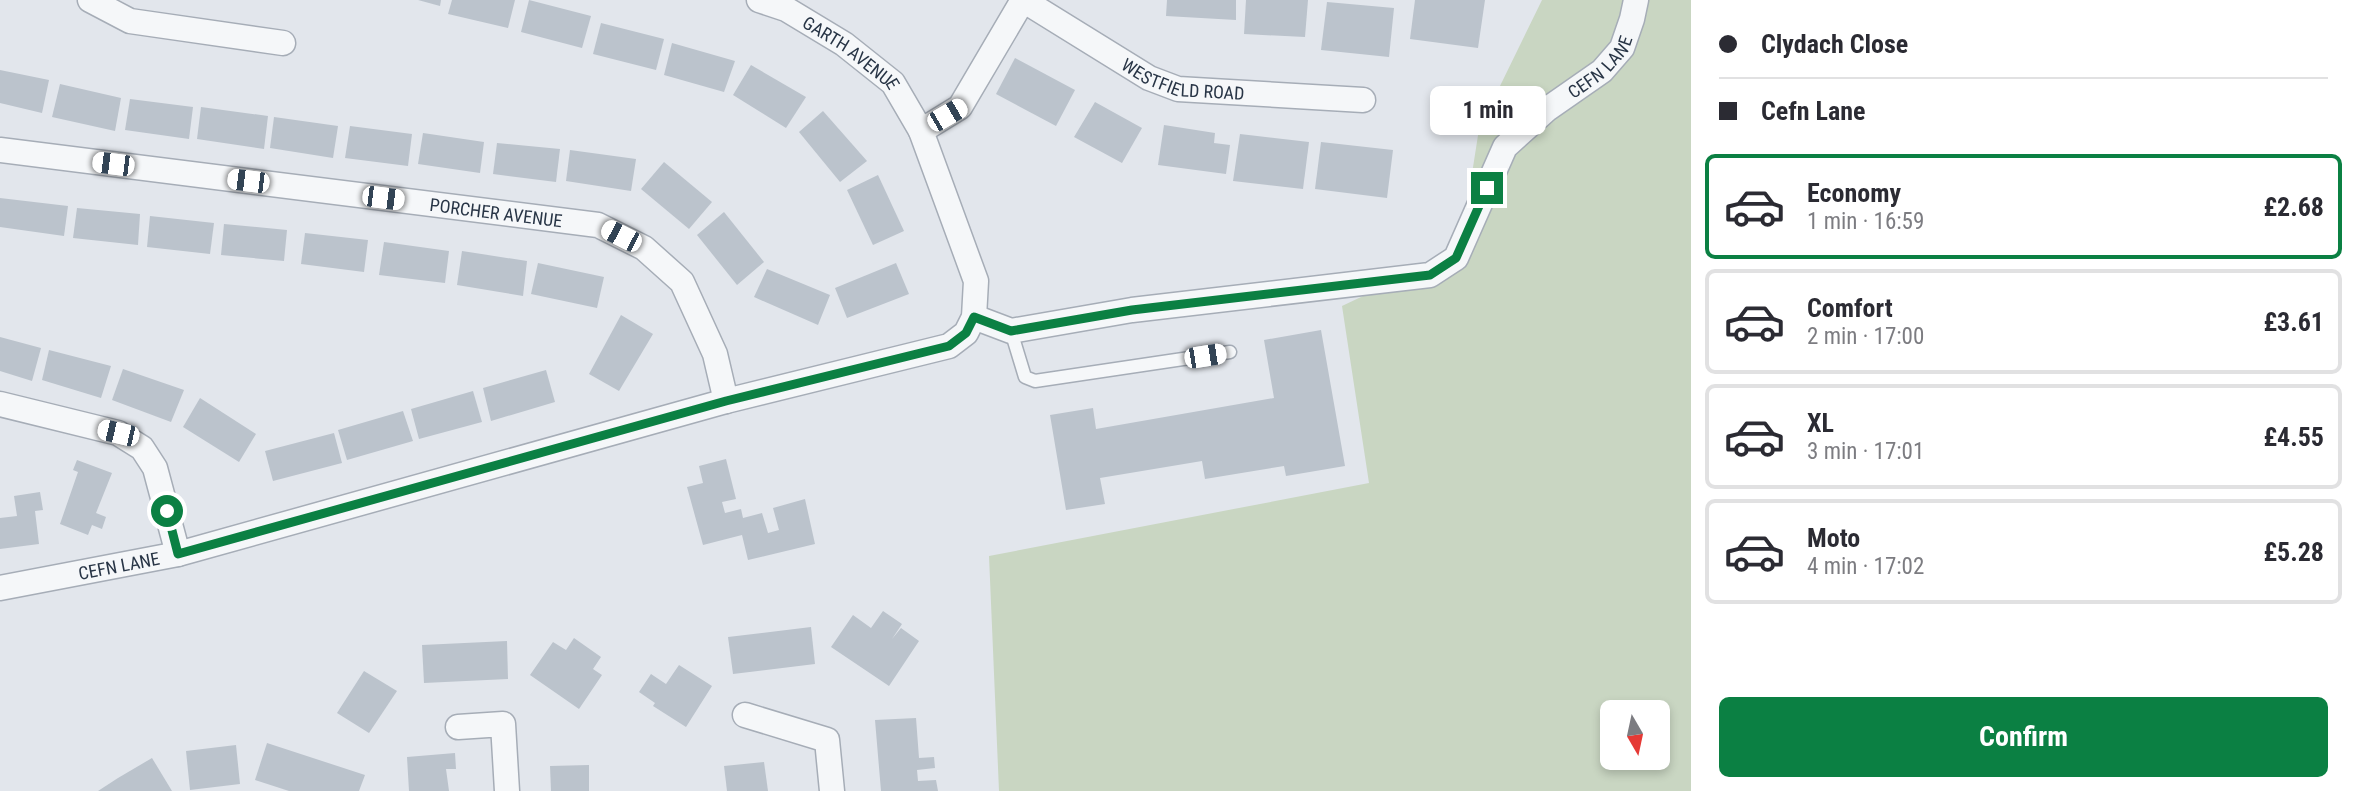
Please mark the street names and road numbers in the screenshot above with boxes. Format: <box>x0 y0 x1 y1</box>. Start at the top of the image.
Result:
street label: GARTH AVENUE <box>799 11 905 93</box>
street label: CEFN LANE <box>1564 33 1636 102</box>
street label: WESTFIELD ROAD <box>1118 53 1245 103</box>
street label: PORCHER AVENUE <box>429 194 564 231</box>
street label: CEFN LANE <box>76 547 161 583</box>

